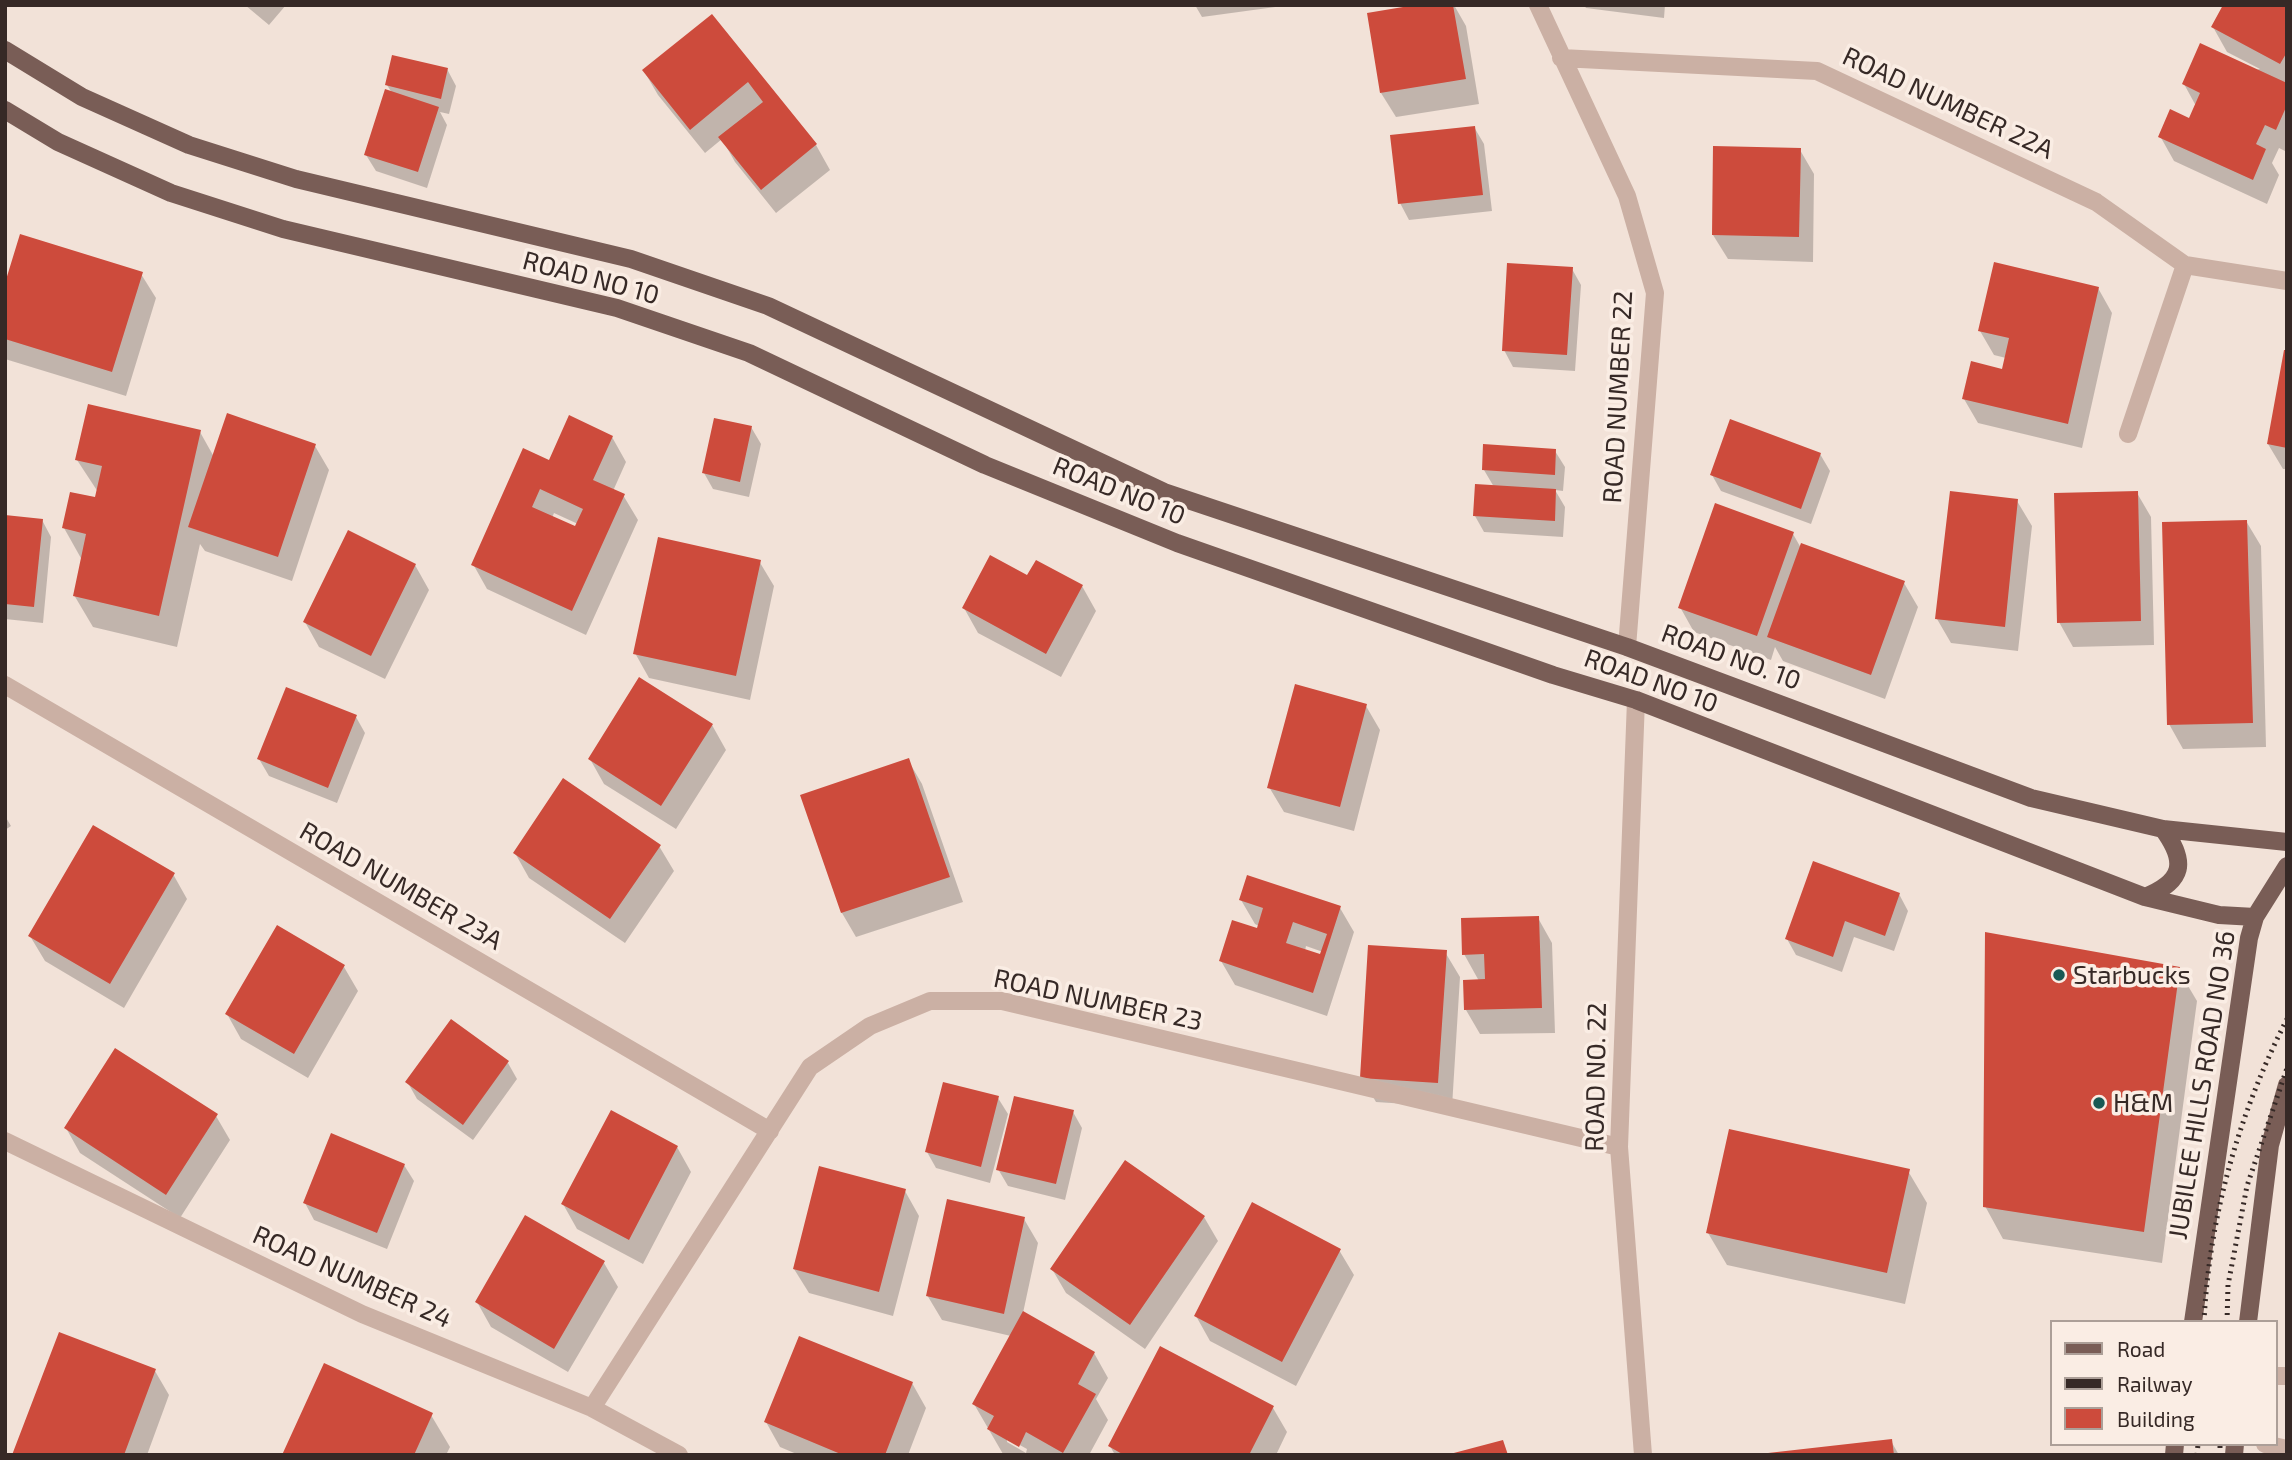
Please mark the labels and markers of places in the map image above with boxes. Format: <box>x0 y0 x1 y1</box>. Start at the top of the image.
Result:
place label: Starbucks <box>2073 959 2191 991</box>
marker: Starbucks <box>2051 967 2067 983</box>
place label: H&M <box>2113 1087 2173 1119</box>
marker: H&M <box>2091 1095 2107 1111</box>

